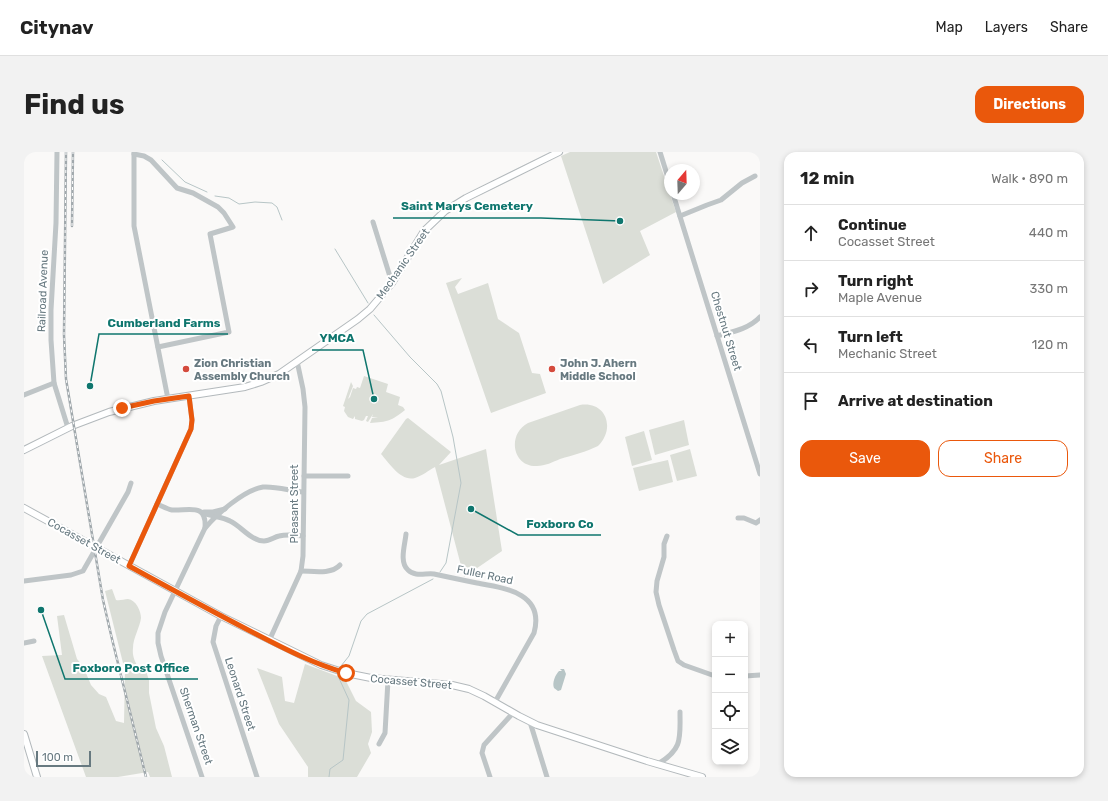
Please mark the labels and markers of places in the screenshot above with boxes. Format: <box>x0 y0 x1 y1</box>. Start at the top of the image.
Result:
callout: Saint Marys Cemetery <box>393 194 541 218</box>
callout: Cumberland Farms <box>99 310 228 334</box>
callout: YMCA <box>312 326 363 350</box>
place label: Zion Christian Assembly Church <box>194 357 290 383</box>
place label: John J. Ahern Middle School <box>560 357 637 383</box>
marker: Zion Christian Assembly Church <box>181 364 191 374</box>
marker: John J. Ahern Middle School <box>547 364 557 374</box>
callout: Foxboro Co <box>518 511 601 535</box>
callout: Foxboro Post Office <box>65 655 198 679</box>

